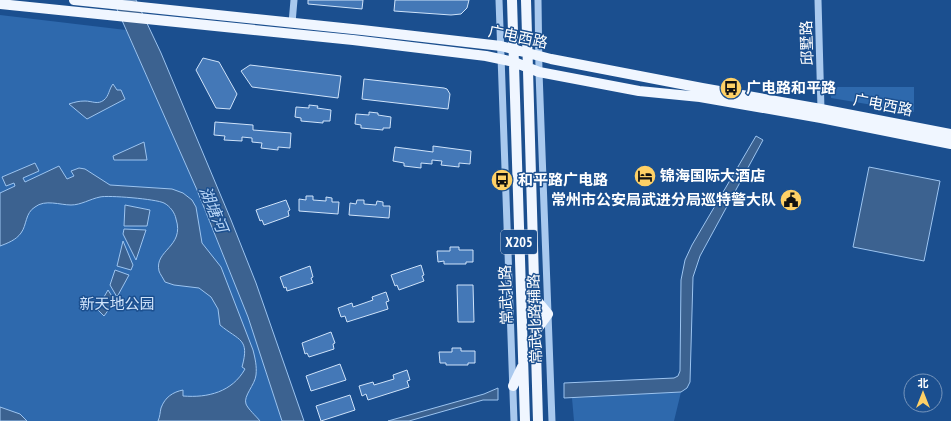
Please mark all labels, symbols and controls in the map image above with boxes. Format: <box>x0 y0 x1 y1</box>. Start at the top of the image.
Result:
street label: 邱墅路 <box>796 20 817 66</box>
street label: 广电西路 <box>487 21 549 52</box>
bus stop icon: 广电路和平路 <box>718 75 744 101</box>
place label: 广电路和平路 <box>746 78 836 97</box>
street label: 广电西路 <box>852 89 914 120</box>
hotel icon: 锦海国际大酒店 <box>632 163 658 189</box>
place label: 锦海国际大酒店 <box>660 166 765 185</box>
bus stop icon: 和平路广电路 <box>489 167 515 193</box>
place label: 和平路广电路 <box>518 170 608 189</box>
water label: 湖塘河 <box>195 183 234 238</box>
public building icon: 常州市公安局武进分局巡特警大队 <box>778 187 804 213</box>
place label: 常州市公安局武进分局巡特警大队 <box>551 190 776 209</box>
road number: X205 <box>501 230 537 254</box>
street label: 常武北路 <box>495 265 516 325</box>
street label: 常武北路辅路 <box>523 274 546 364</box>
park label: 新天地公园 <box>79 294 155 313</box>
north arrow <box>903 373 943 413</box>
text: 北 <box>918 376 929 390</box>

